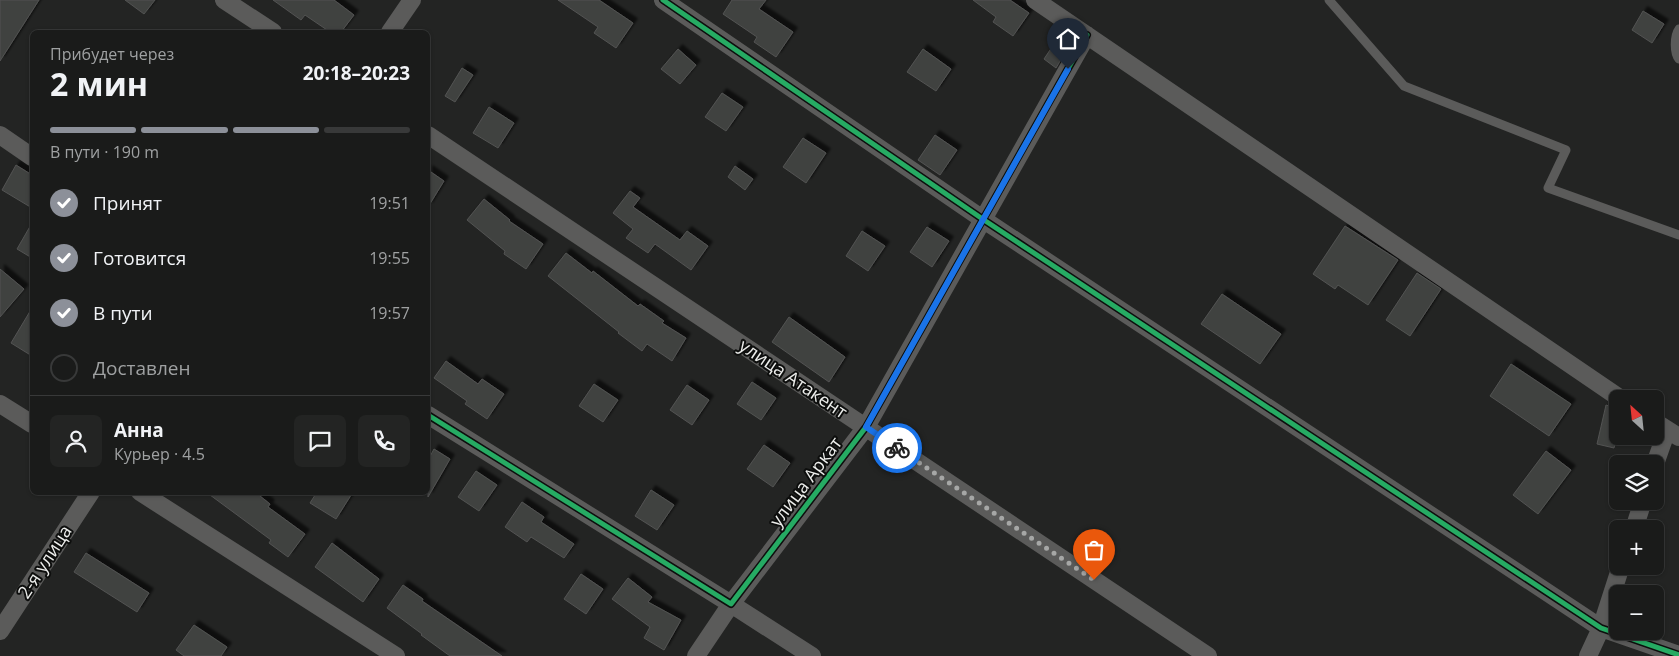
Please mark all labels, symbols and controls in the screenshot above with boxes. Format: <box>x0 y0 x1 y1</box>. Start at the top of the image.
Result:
pin <box>1047 18 1089 69</box>
icon: home <box>1054 25 1082 53</box>
text: Прибудет через <box>50 43 174 65</box>
text: 20:18–20:23 <box>303 60 410 86</box>
text: 2 мин <box>50 62 148 105</box>
text: В пути · 190 m <box>50 141 159 163</box>
icon: check <box>50 189 78 217</box>
text: Принят <box>93 190 162 216</box>
text: 19:51 <box>369 192 410 214</box>
icon: check <box>50 244 78 272</box>
text: Готовится <box>93 245 186 271</box>
text: 19:55 <box>369 247 410 269</box>
icon: check <box>50 299 78 327</box>
text: В пути <box>93 300 153 326</box>
text: 19:57 <box>369 302 410 324</box>
street label: улица Атакент <box>735 333 853 424</box>
text: Доставлен <box>93 355 191 381</box>
north arrow <box>1609 390 1664 445</box>
map controls <box>1609 390 1664 640</box>
button: person <box>50 415 102 467</box>
button: chat <box>294 415 346 467</box>
button: phone <box>358 415 410 467</box>
text: Анна <box>114 417 164 443</box>
courier <box>872 423 922 473</box>
street label: улица Аркат <box>763 431 847 531</box>
icon: bike <box>883 434 911 462</box>
text: Курьер · 4.5 <box>114 443 205 465</box>
button: layers <box>1609 455 1664 510</box>
street label: 2-я улица <box>12 520 77 603</box>
button: + <box>1609 520 1664 575</box>
pin <box>1073 529 1115 580</box>
icon: bag <box>1080 536 1108 564</box>
button: − <box>1609 585 1664 640</box>

